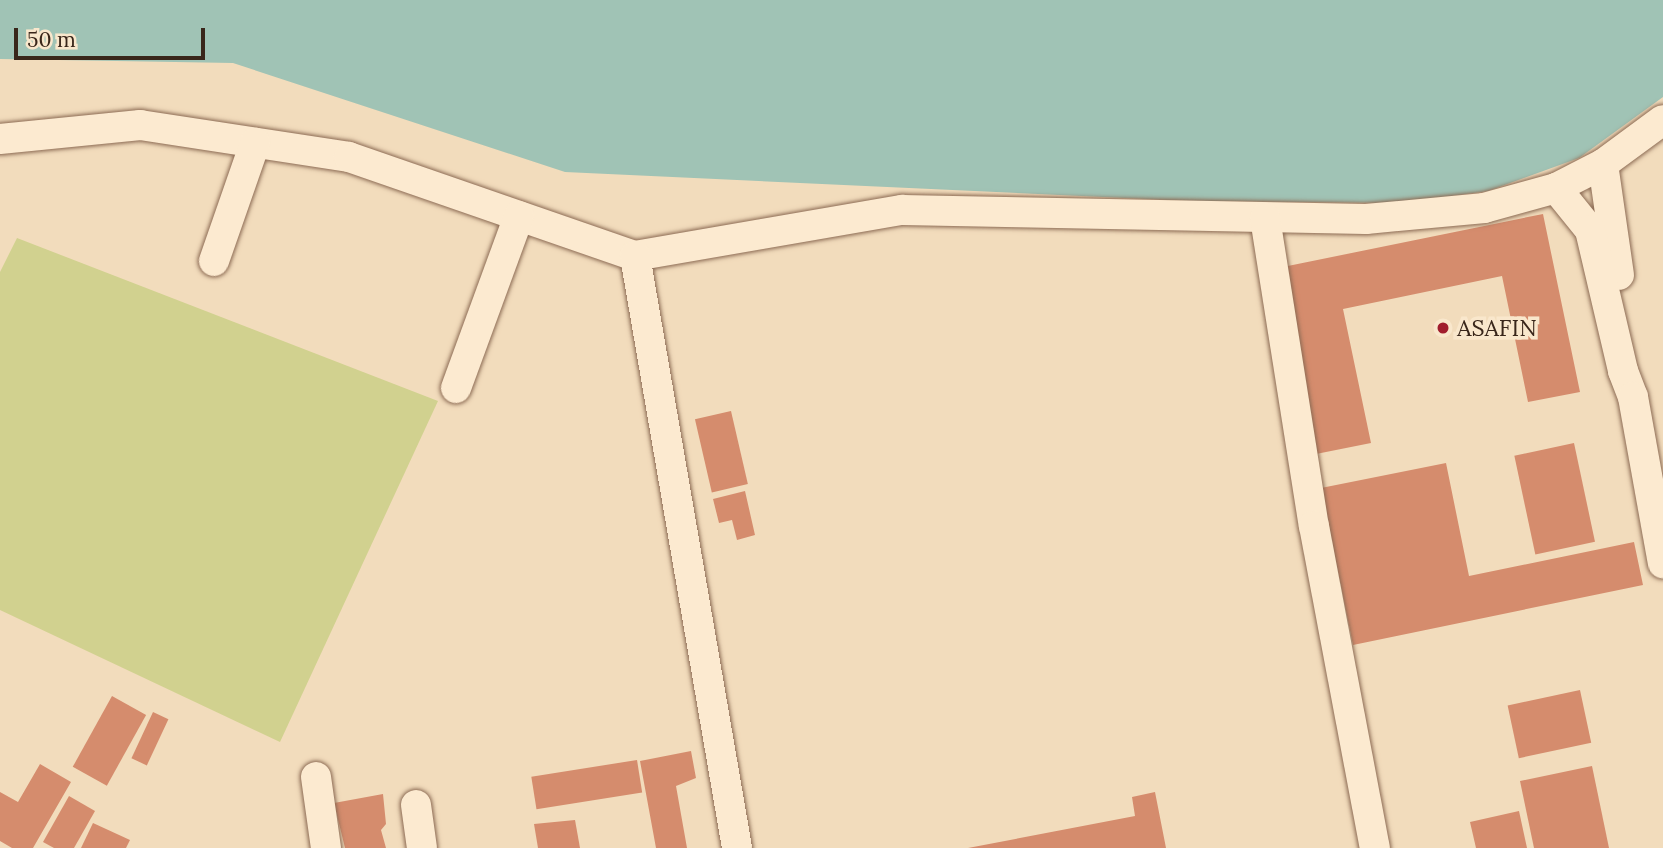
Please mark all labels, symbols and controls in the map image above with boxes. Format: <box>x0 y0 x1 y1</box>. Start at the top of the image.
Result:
scale bar <box>18 14 208 58</box>
text: 50 m <box>27 26 76 53</box>
place label: ASAFIN <box>1457 314 1537 342</box>
marker: ASAFIN <box>1435 320 1451 336</box>

